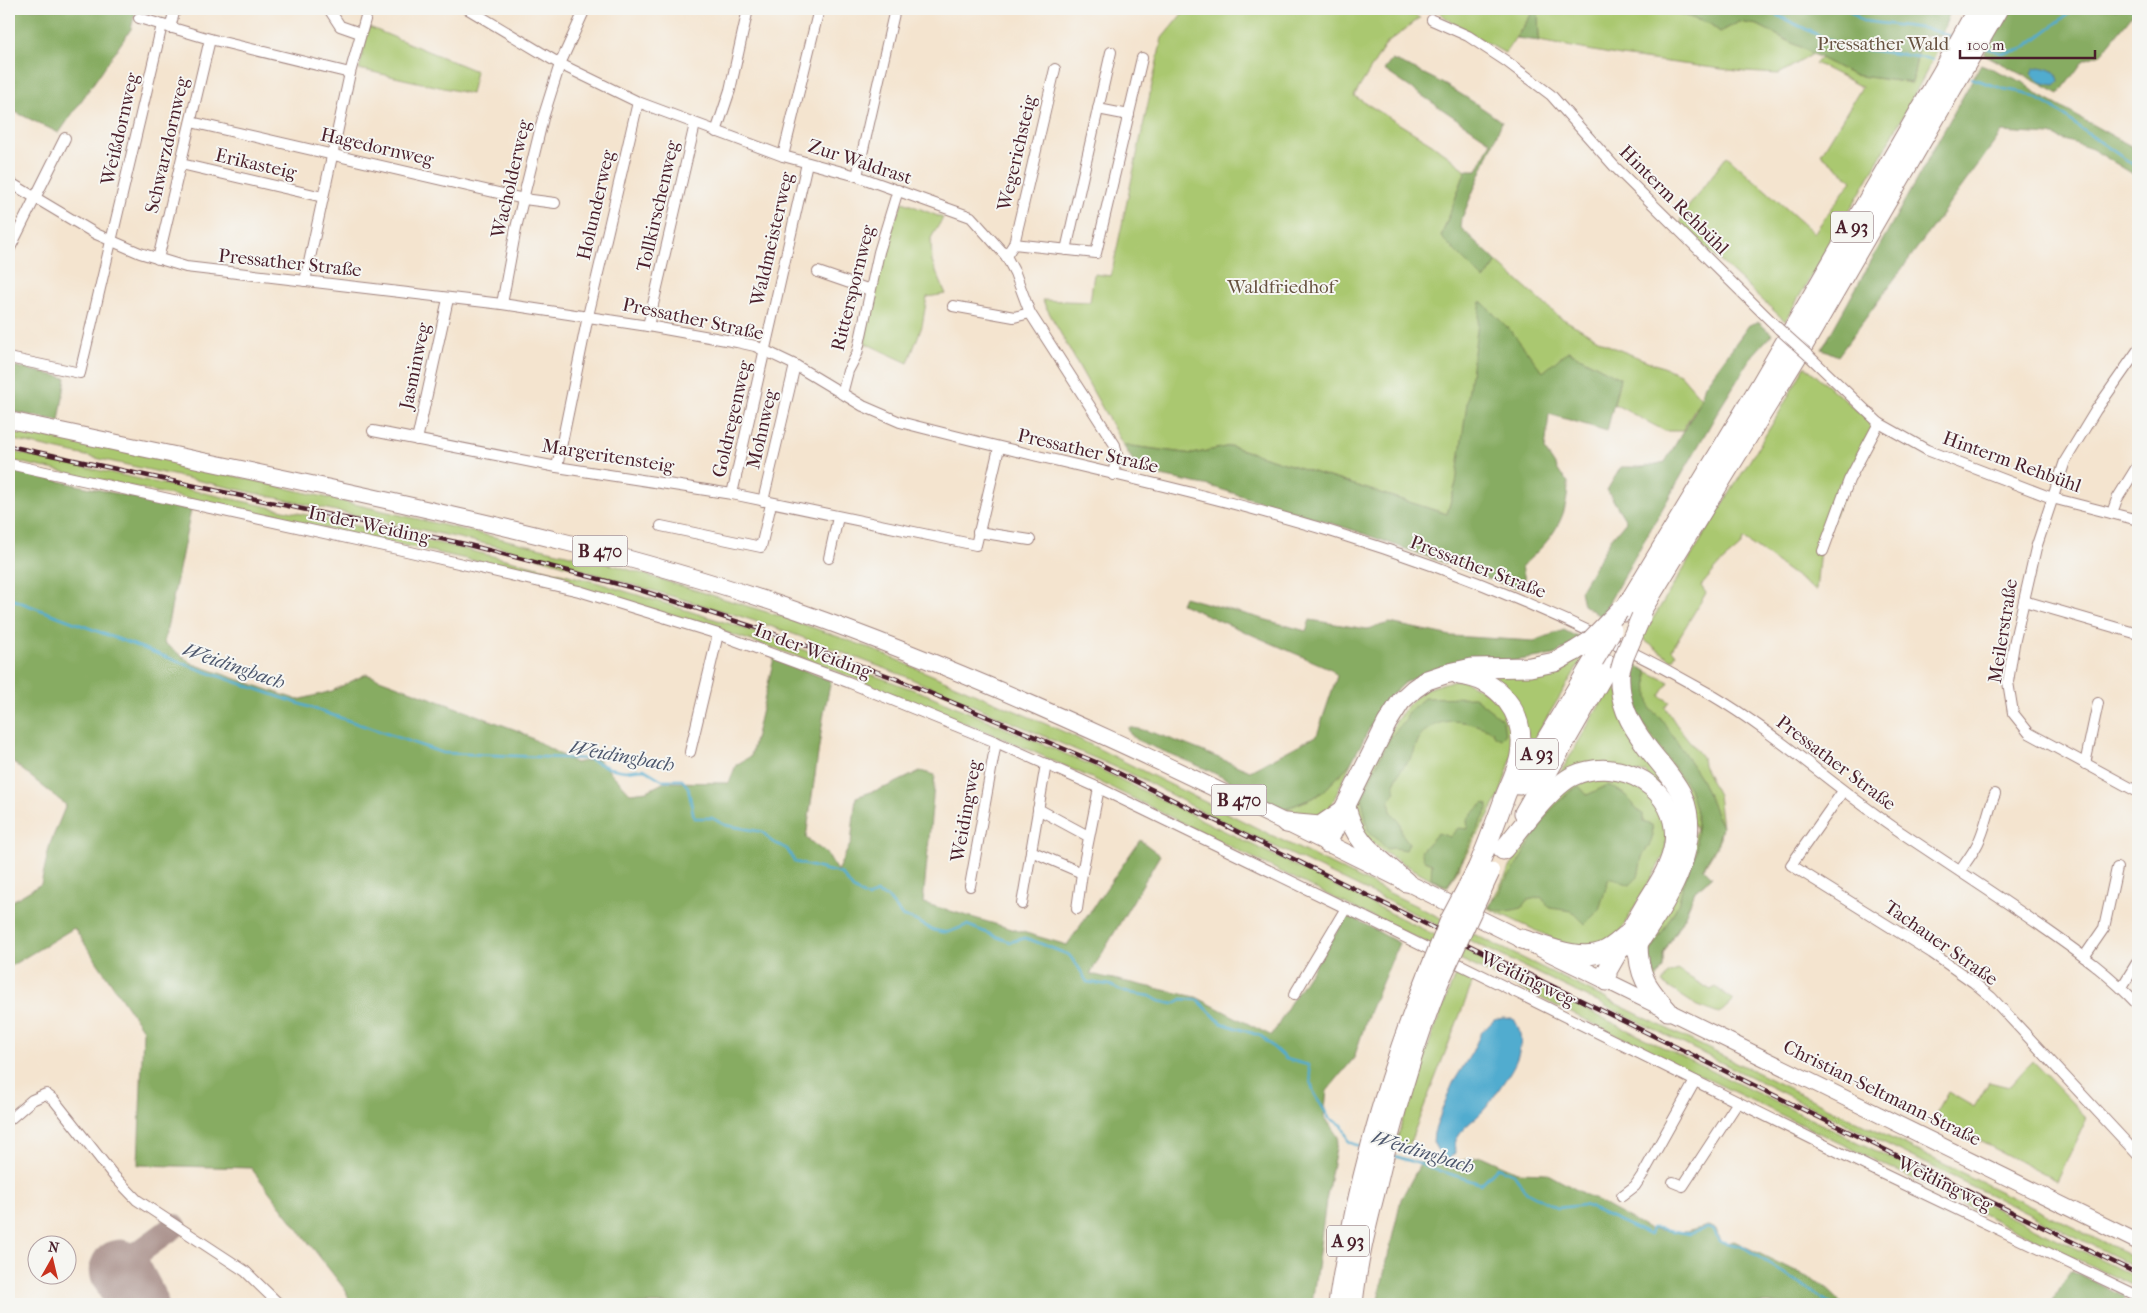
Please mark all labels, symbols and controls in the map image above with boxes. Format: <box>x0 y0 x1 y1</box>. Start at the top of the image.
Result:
scale bar <box>1960 28 2094 60</box>
park label: Pressather Wald <box>1817 33 1950 55</box>
text: 100 m <box>1967 36 2005 54</box>
street label: Weißdornweg <box>96 70 144 188</box>
street label: Schwarzdornweg <box>141 74 194 215</box>
street label: Wegerichsteig <box>993 92 1041 214</box>
street label: Wacholderweg <box>486 117 536 241</box>
street label: Hagedornweg <box>318 123 436 171</box>
street label: Zur Waldrast <box>805 135 915 189</box>
street label: Tollkirschenweg <box>632 138 684 274</box>
street label: Hinterm Rehbühl <box>1615 141 1733 259</box>
street label: Erikasteig <box>213 144 300 184</box>
street label: Holunderweg <box>573 147 620 262</box>
street label: Waldmeisterweg <box>746 169 798 309</box>
road number: A 93 <box>1831 212 1873 242</box>
street label: Ritterspornweg <box>827 222 880 353</box>
street label: Pressather Straße <box>217 245 363 281</box>
park label: Waldfriedhof <box>1226 276 1338 298</box>
street label: Pressather Straße <box>620 293 766 345</box>
street label: Jasminweg <box>395 320 435 413</box>
street label: Goldregenweg <box>708 358 756 480</box>
street label: Mohnweg <box>742 386 782 471</box>
street label: Pressather Straße <box>1015 424 1161 478</box>
street label: Hinterm Rehbühl <box>1940 427 2084 497</box>
street label: Margeritensteig <box>540 435 676 477</box>
street label: In der Weiding <box>306 501 433 549</box>
street label: Pressather Straße <box>1407 531 1549 603</box>
road number: B 470 <box>572 536 628 566</box>
street label: Meilerstraße <box>1984 577 2022 685</box>
street label: In der Weiding <box>751 619 876 684</box>
water label: Weidingbach <box>180 638 288 694</box>
street label: Pressather Straße <box>1772 711 1900 815</box>
water label: Weidingbach <box>568 735 676 777</box>
road number: A 93 <box>1516 739 1558 770</box>
street label: Weidingweg <box>946 757 986 865</box>
road number: B 470 <box>1212 784 1266 816</box>
street label: Tachauer Straße <box>1880 896 2002 990</box>
street label: Weidingweg <box>1476 946 1580 1012</box>
street label: Christian-Seltmann-Straße <box>1780 1036 1984 1150</box>
water label: Weidingbach <box>1369 1125 1477 1179</box>
street label: Weidingweg <box>1893 1151 1997 1217</box>
road number: A 93 <box>1327 1226 1369 1256</box>
north arrow <box>28 1236 78 1286</box>
text: N <box>47 1238 61 1257</box>

